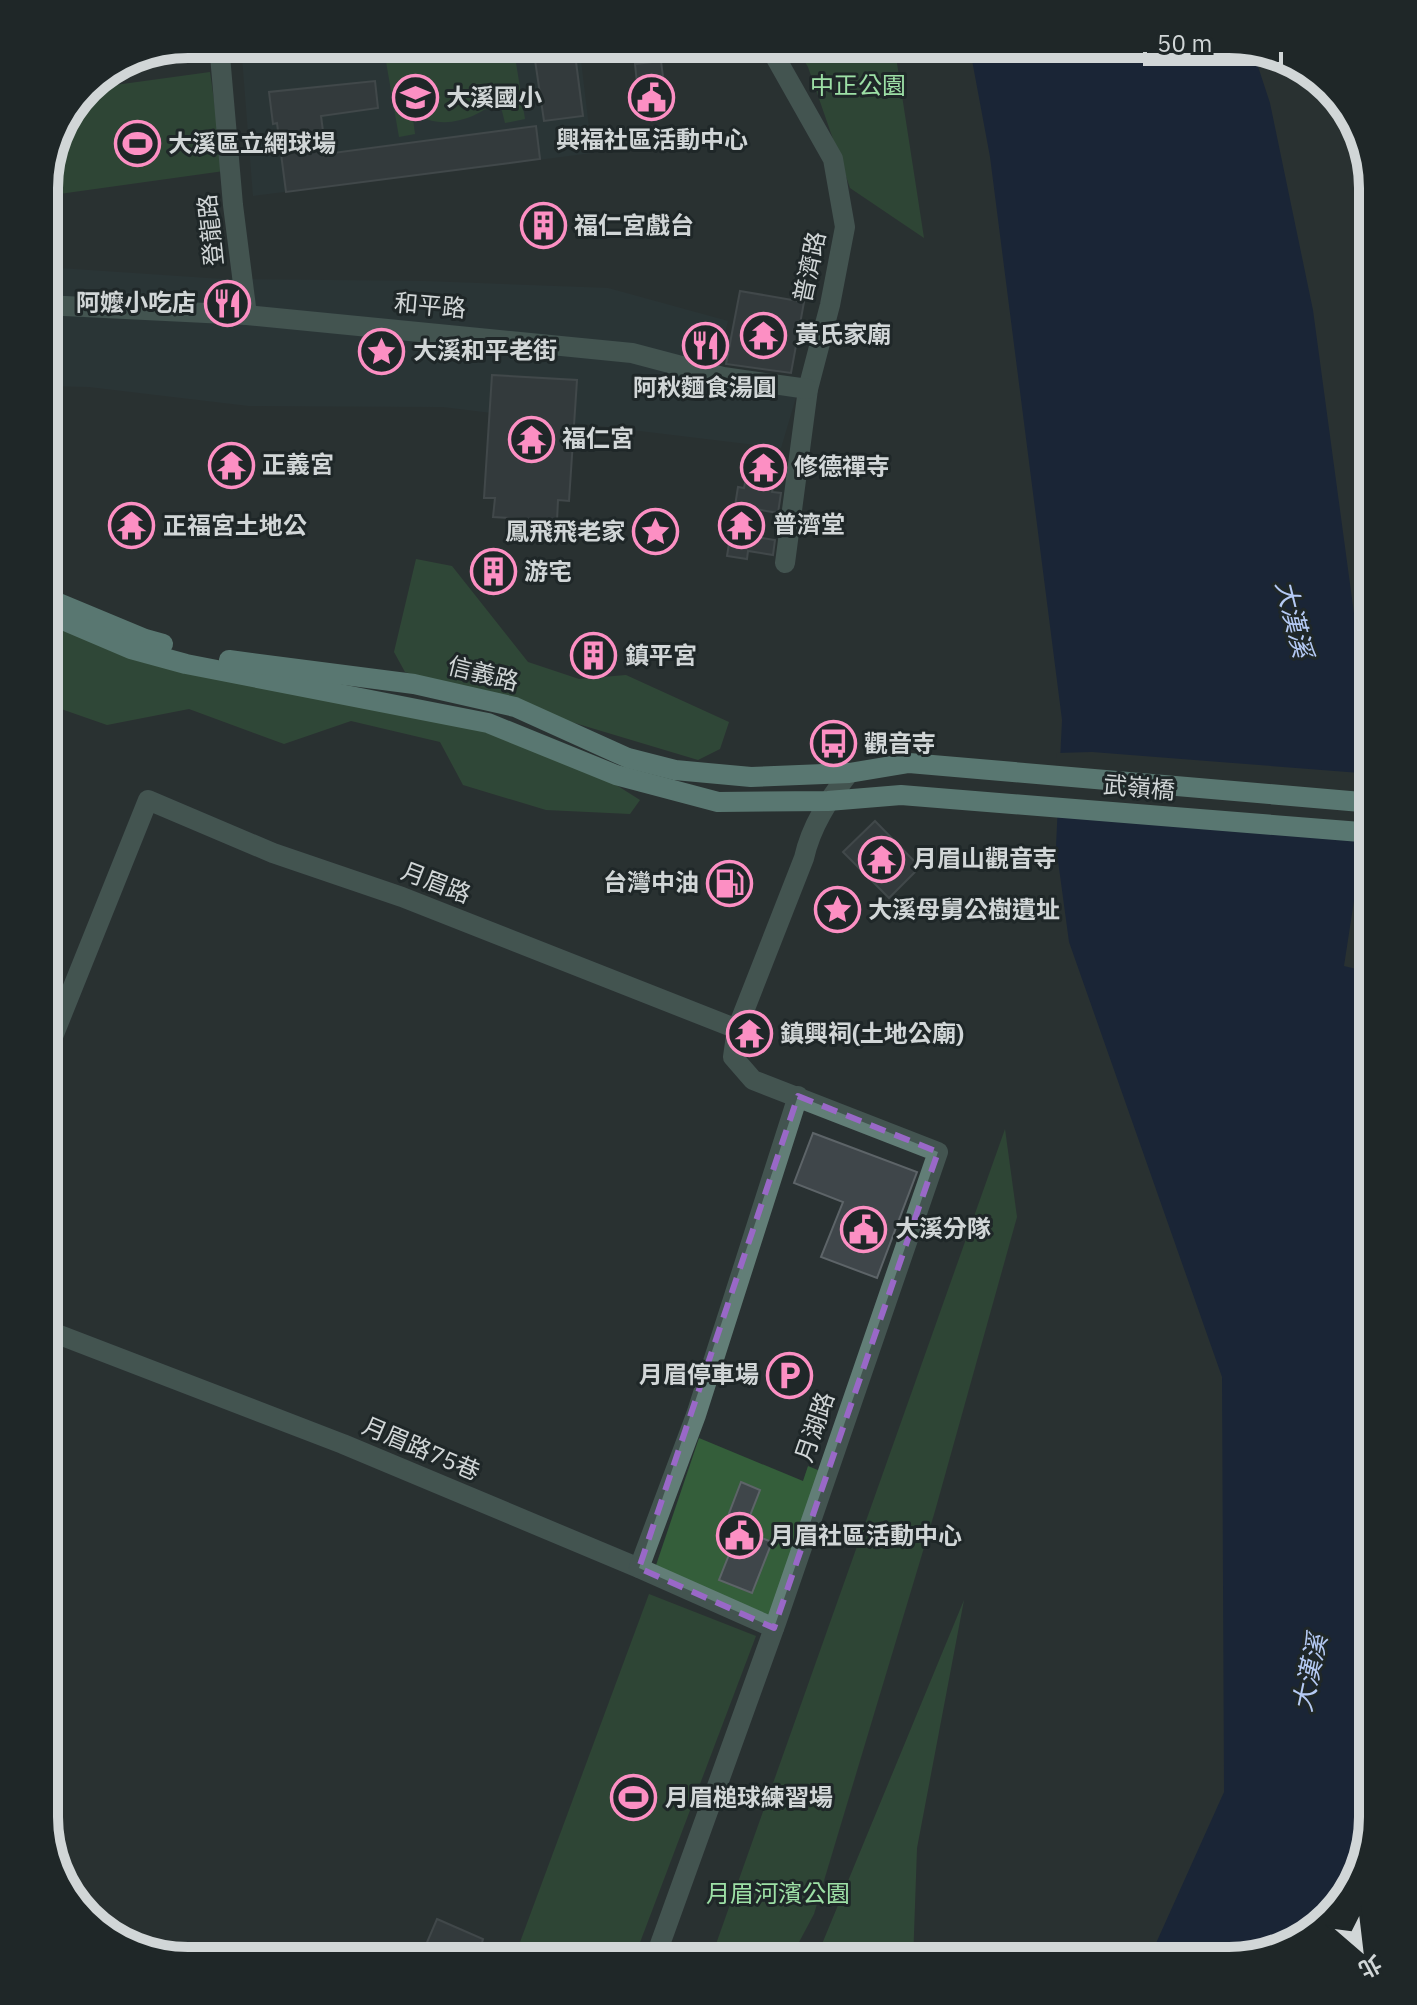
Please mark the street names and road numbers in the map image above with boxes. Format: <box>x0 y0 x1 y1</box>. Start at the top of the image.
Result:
street label: 登龍路 <box>190 193 230 268</box>
street label: 普濟路 <box>786 228 832 305</box>
street label: 和平路 <box>393 286 467 324</box>
street label: 信義路 <box>444 649 522 697</box>
street label: 武嶺橋 <box>1102 768 1176 806</box>
street label: 月眉路 <box>397 854 476 910</box>
street label: 月湖路 <box>787 1387 841 1466</box>
street label: 月眉路75巷 <box>358 1409 485 1487</box>

